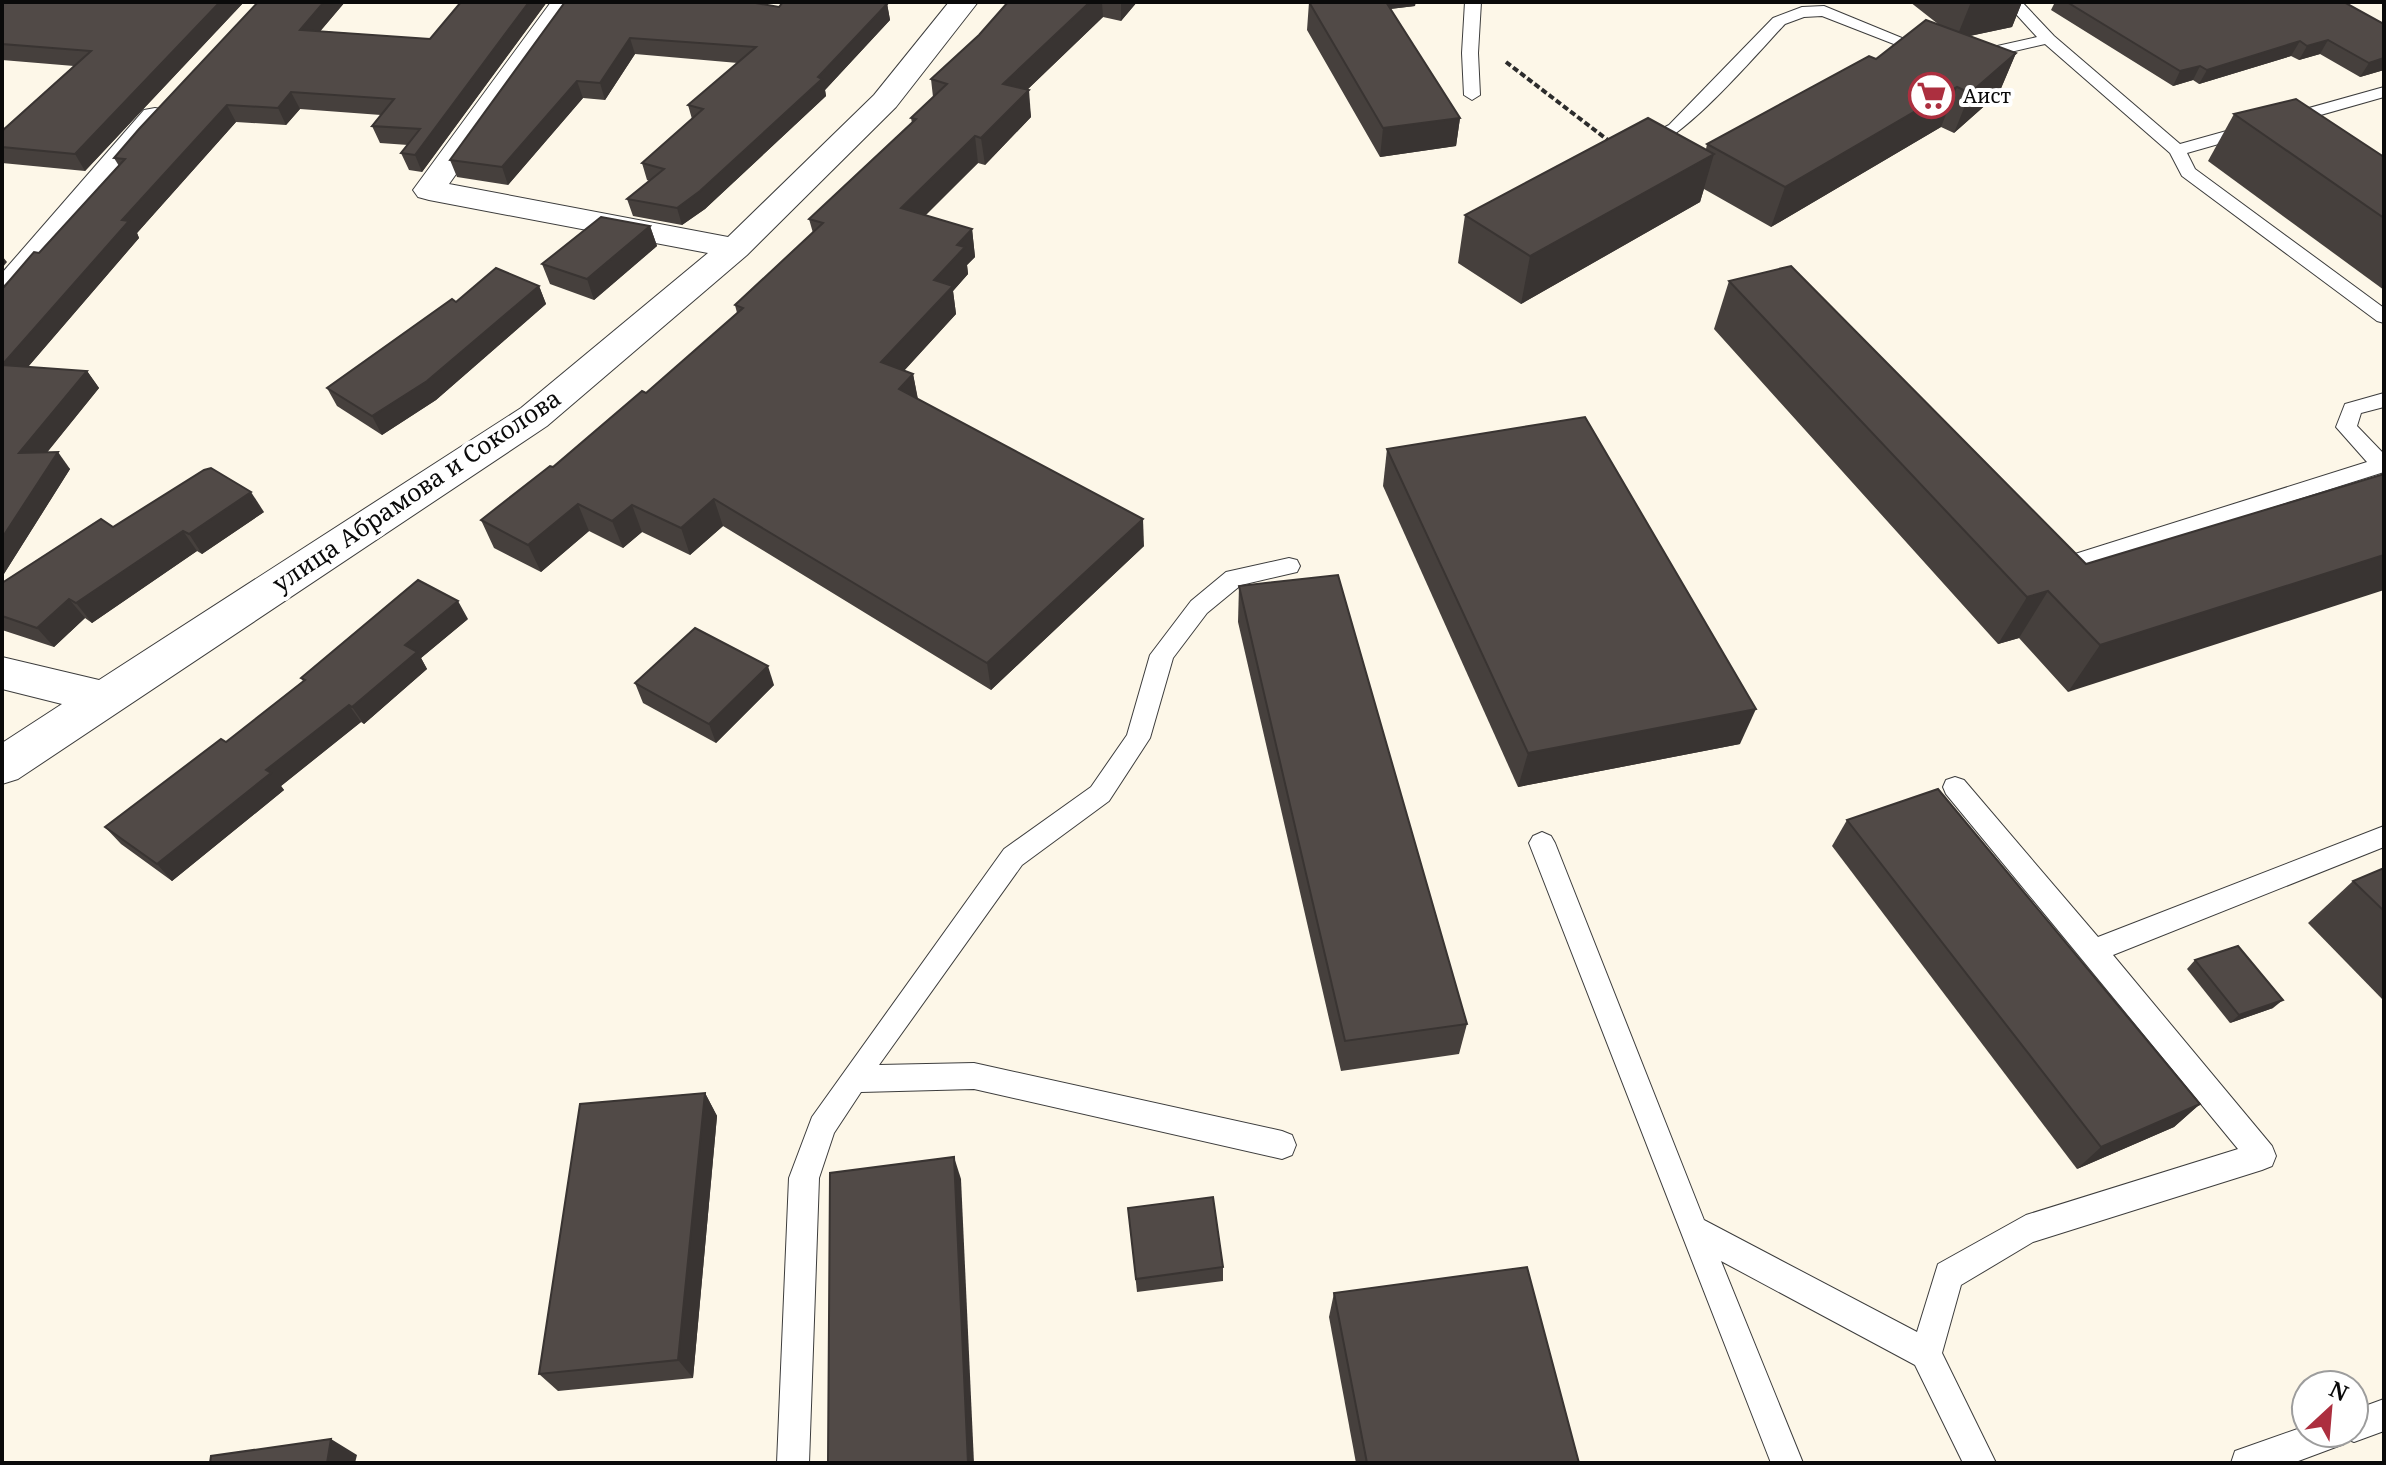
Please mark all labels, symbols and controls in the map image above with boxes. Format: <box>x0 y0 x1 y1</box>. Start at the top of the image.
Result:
supermarket icon: Аист <box>1908 71 1956 119</box>
place label: Аист <box>1963 82 2011 109</box>
street label: улица Абрамова и Соколова <box>265 381 567 599</box>
north arrow <box>2290 1369 2370 1449</box>
text: N <box>2325 1373 2354 1407</box>

